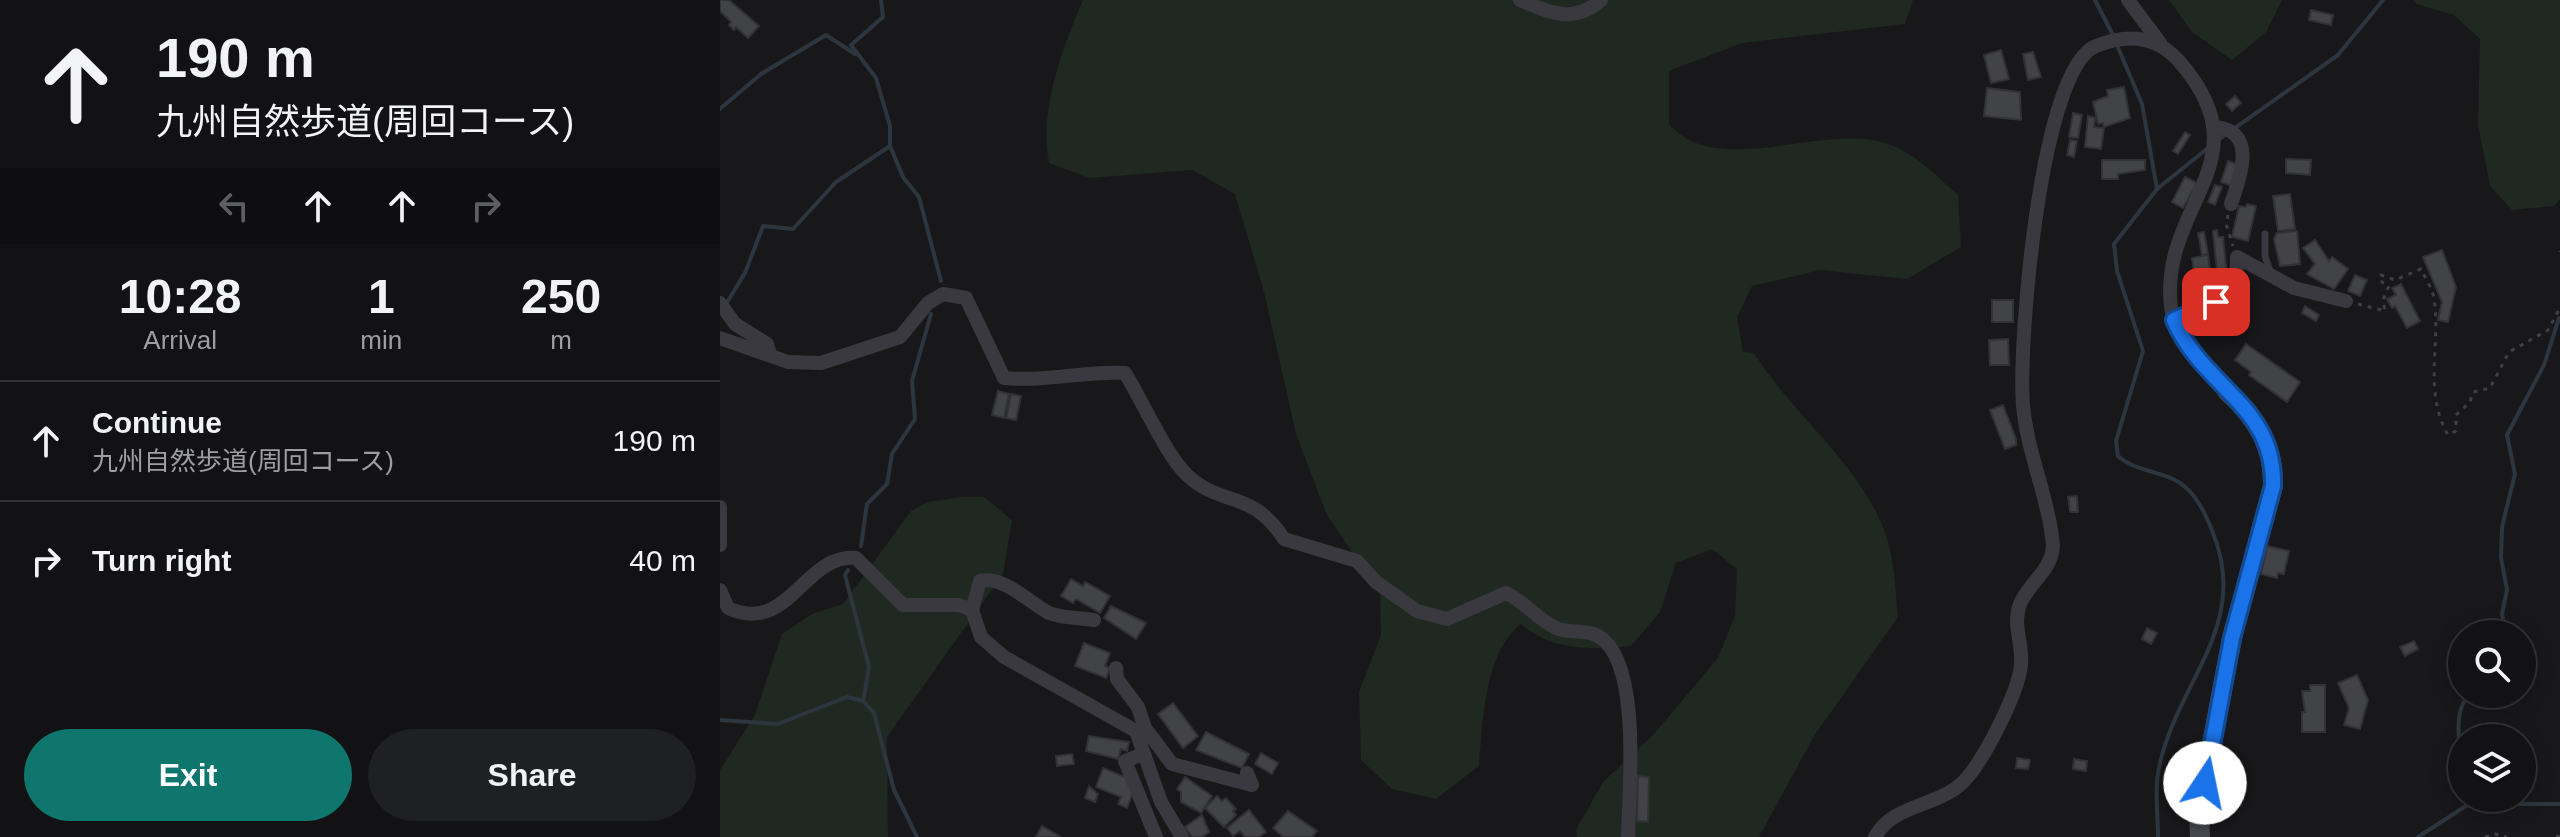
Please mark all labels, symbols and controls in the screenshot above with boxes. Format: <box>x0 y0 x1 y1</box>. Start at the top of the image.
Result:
text: 190 m <box>156 26 315 89</box>
icon: ahead <box>24 32 128 136</box>
text: 九州自然歩道(周回コース) <box>156 101 574 142</box>
icon: left <box>212 184 256 228</box>
icon: ahead <box>296 184 340 228</box>
icon: ahead <box>380 184 424 228</box>
icon: right <box>464 184 508 228</box>
pin <box>2182 268 2250 336</box>
text: 10:28 <box>119 270 242 323</box>
text: 1 <box>368 270 395 323</box>
text: 250 <box>521 270 601 323</box>
icon: arrive <box>2194 280 2238 324</box>
text: Arrival <box>143 325 217 355</box>
text: min <box>360 325 402 355</box>
text: m <box>550 325 572 355</box>
text: Continue <box>92 406 222 439</box>
icon: ahead <box>24 419 68 463</box>
text: 190 m <box>613 424 696 457</box>
text: 九州自然歩道(周回コース) <box>92 446 394 476</box>
icon: right <box>24 539 68 583</box>
text: Turn right <box>92 544 231 577</box>
text: 40 m <box>629 544 696 577</box>
map controls <box>2448 620 2536 812</box>
button: search <box>2448 620 2536 708</box>
button: layers <box>2448 724 2536 812</box>
button: Exit <box>24 729 352 821</box>
button: Share <box>368 729 696 821</box>
position arrow <box>2163 741 2247 825</box>

